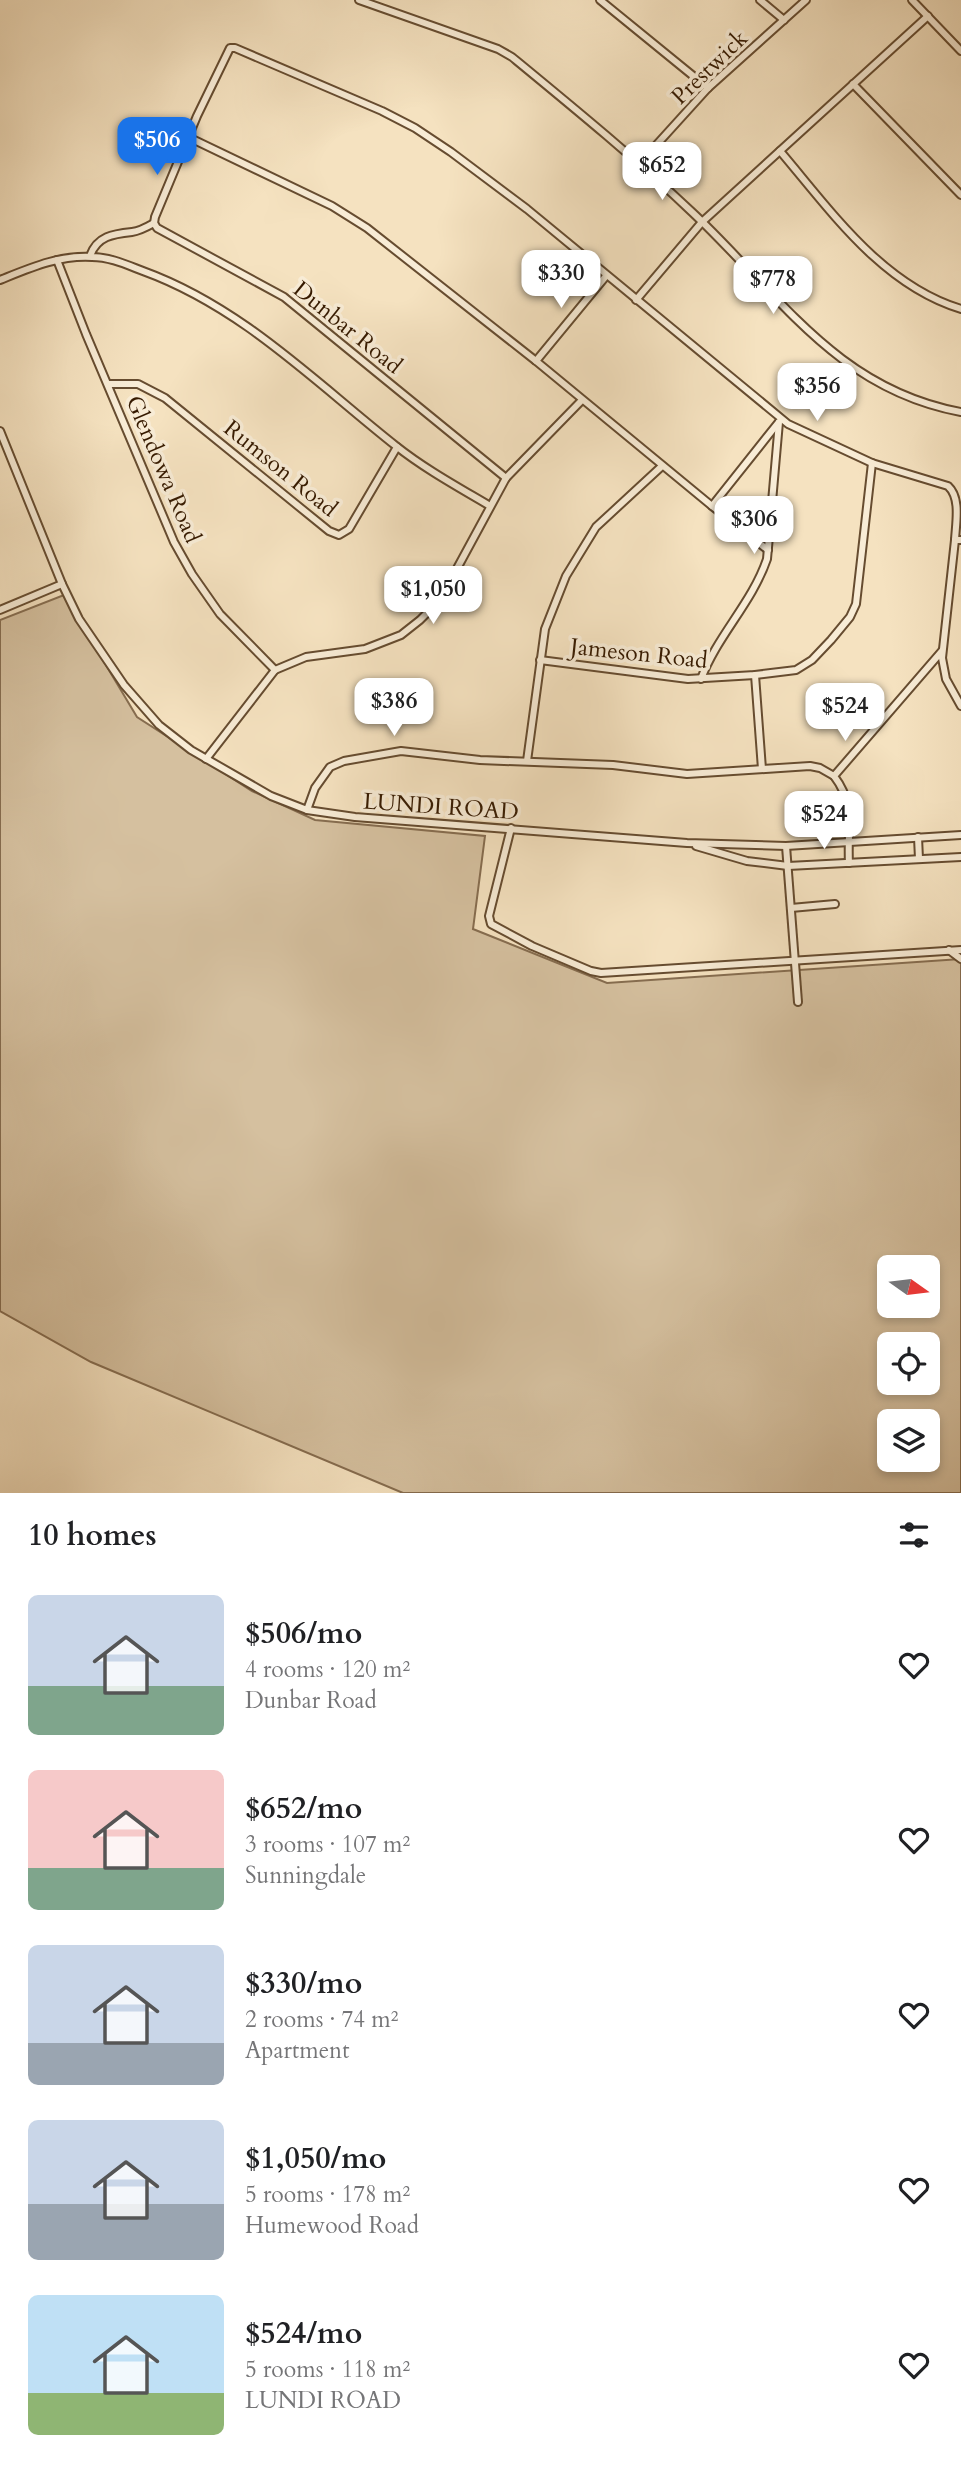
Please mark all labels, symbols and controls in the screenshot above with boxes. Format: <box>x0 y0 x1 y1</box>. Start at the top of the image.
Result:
street label: Prestwick <box>664 23 755 112</box>
pin: $506 <box>116 118 198 177</box>
text: $506 <box>133 124 181 155</box>
pin: $652 <box>621 142 703 202</box>
text: $652 <box>638 149 686 180</box>
pin: $330 <box>520 250 602 310</box>
pin: $778 <box>732 256 814 316</box>
text: $330 <box>537 257 585 288</box>
text: $778 <box>749 263 797 294</box>
street label: Dunbar Road <box>287 274 409 381</box>
pin: $356 <box>776 364 858 423</box>
text: $356 <box>793 370 841 401</box>
street label: Glendowa Road <box>119 391 209 548</box>
street label: Rumson Road <box>217 413 345 524</box>
pin: $306 <box>713 496 795 556</box>
text: $306 <box>730 503 778 534</box>
pin: $1,050 <box>376 566 490 626</box>
text: $1,050 <box>400 573 466 604</box>
street label: Jameson Road <box>566 631 710 676</box>
pin: $386 <box>353 678 435 738</box>
pin: $524 <box>804 684 886 743</box>
text: $386 <box>370 685 418 716</box>
text: $524 <box>821 690 869 721</box>
street label: LUNDI ROAD <box>362 786 520 827</box>
pin: $524 <box>783 792 865 851</box>
text: $524 <box>800 798 848 829</box>
north arrow <box>877 1255 940 1318</box>
map controls <box>877 1255 940 1472</box>
button: locate <box>877 1332 940 1395</box>
button: layers <box>877 1409 940 1472</box>
text: 10 homes <box>28 1515 157 1556</box>
icon: filters <box>895 1516 933 1554</box>
text: $506/mo <box>245 1613 362 1654</box>
icon: home <box>84 1623 168 1707</box>
icon: heart <box>895 1646 933 1684</box>
text: 4 rooms · 120 m² <box>245 1654 410 1685</box>
text: Dunbar Road <box>245 1685 377 1716</box>
text: $652/mo <box>245 1788 362 1829</box>
icon: home <box>84 1798 168 1882</box>
icon: heart <box>895 1821 933 1859</box>
text: 3 rooms · 107 m² <box>245 1829 410 1860</box>
text: Sunningdale <box>245 1860 366 1891</box>
text: $330/mo <box>245 1963 362 2004</box>
icon: home <box>84 1973 168 2057</box>
icon: heart <box>895 1996 933 2034</box>
text: 2 rooms · 74 m² <box>245 2004 398 2035</box>
text: Apartment <box>245 2035 349 2066</box>
text: $1,050/mo <box>245 2138 386 2179</box>
icon: home <box>84 2148 168 2232</box>
icon: heart <box>895 2171 933 2209</box>
text: 5 rooms · 178 m² <box>245 2179 410 2210</box>
text: Humewood Road <box>245 2210 419 2241</box>
text: $524/mo <box>245 2313 362 2354</box>
icon: home <box>84 2323 168 2407</box>
icon: heart <box>895 2346 933 2384</box>
text: 5 rooms · 118 m² <box>245 2354 410 2385</box>
text: LUNDI ROAD <box>245 2385 401 2416</box>

